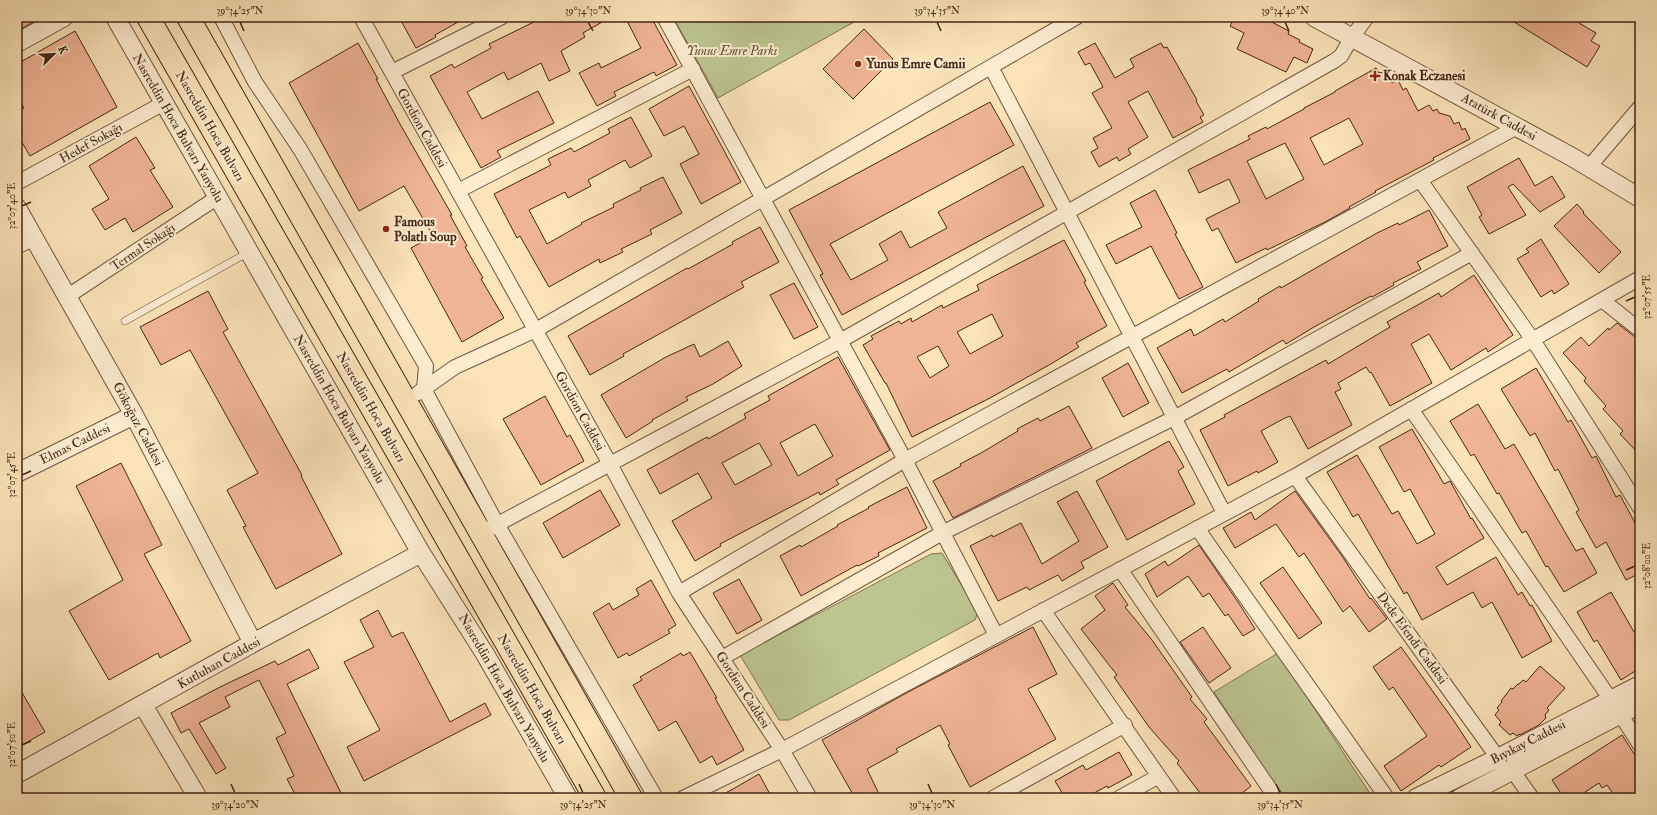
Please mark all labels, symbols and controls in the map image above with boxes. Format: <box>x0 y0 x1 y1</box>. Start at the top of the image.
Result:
text: 39°34'25"N <box>216 5 264 17</box>
text: 39°34'30"N <box>565 5 611 17</box>
text: 39°34'35"N <box>914 5 960 17</box>
text: 39°34'40"N <box>1261 5 1309 17</box>
north arrow <box>34 34 74 74</box>
park label: Yunus Emre Parkı <box>687 43 778 59</box>
text: K <box>55 44 71 57</box>
street label: Nasreddin Hoca Bulvarı Yanyolu <box>128 51 227 206</box>
place label: Yunus Emre Camii <box>865 56 966 72</box>
marker: Yunus Emre Camii <box>853 59 863 69</box>
street label: Nasreddin Hoca Bulvarı <box>172 68 248 185</box>
place label: Konak Eczanesi <box>1383 68 1466 84</box>
marker: Konak Eczanesi <box>1370 71 1380 81</box>
street label: Gordion Caddesi <box>394 85 451 171</box>
street label: Atatürk Caddesi <box>1458 89 1540 144</box>
street label: Hedef Sokağı <box>57 119 126 167</box>
text: 32°07'40"E <box>6 183 18 229</box>
place label: Famous Polatlı Soup <box>394 214 457 246</box>
street label: Termal Sokağı <box>108 219 179 274</box>
marker: Famous Polatlı Soup <box>381 224 391 234</box>
text: 32°07'55"E <box>1641 274 1653 320</box>
street label: Nasreddin Hoca Bulvarı Yanyolu <box>289 332 388 487</box>
street label: Nasreddin Hoca Bulvarı <box>333 349 409 466</box>
street label: Gordion Caddesi <box>552 368 609 454</box>
street label: Gökoğuz Caddesi <box>109 379 167 469</box>
street label: Elmas Caddesi <box>37 420 113 468</box>
text: 32°07'45"E <box>6 452 18 498</box>
text: 32°08'00"E <box>1641 543 1653 589</box>
street label: Dede Efendi Caddesi <box>1373 589 1451 688</box>
street label: Nasreddin Hoca Bulvarı Yanyolu <box>455 611 553 765</box>
street label: Nasreddin Hoca Bulvarı <box>494 631 570 747</box>
street label: Kutluhan Caddesi <box>175 633 264 692</box>
street label: Gordion Caddesi <box>712 649 774 732</box>
street label: Bıyıkay Caddesi <box>1488 716 1569 769</box>
text: 32°07'50"E <box>6 722 18 768</box>
text: 39°34'20"N <box>211 799 259 811</box>
text: 39°34'25"N <box>559 799 607 811</box>
text: 39°34'30"N <box>909 799 955 811</box>
text: 39°34'35"N <box>1257 799 1303 811</box>

